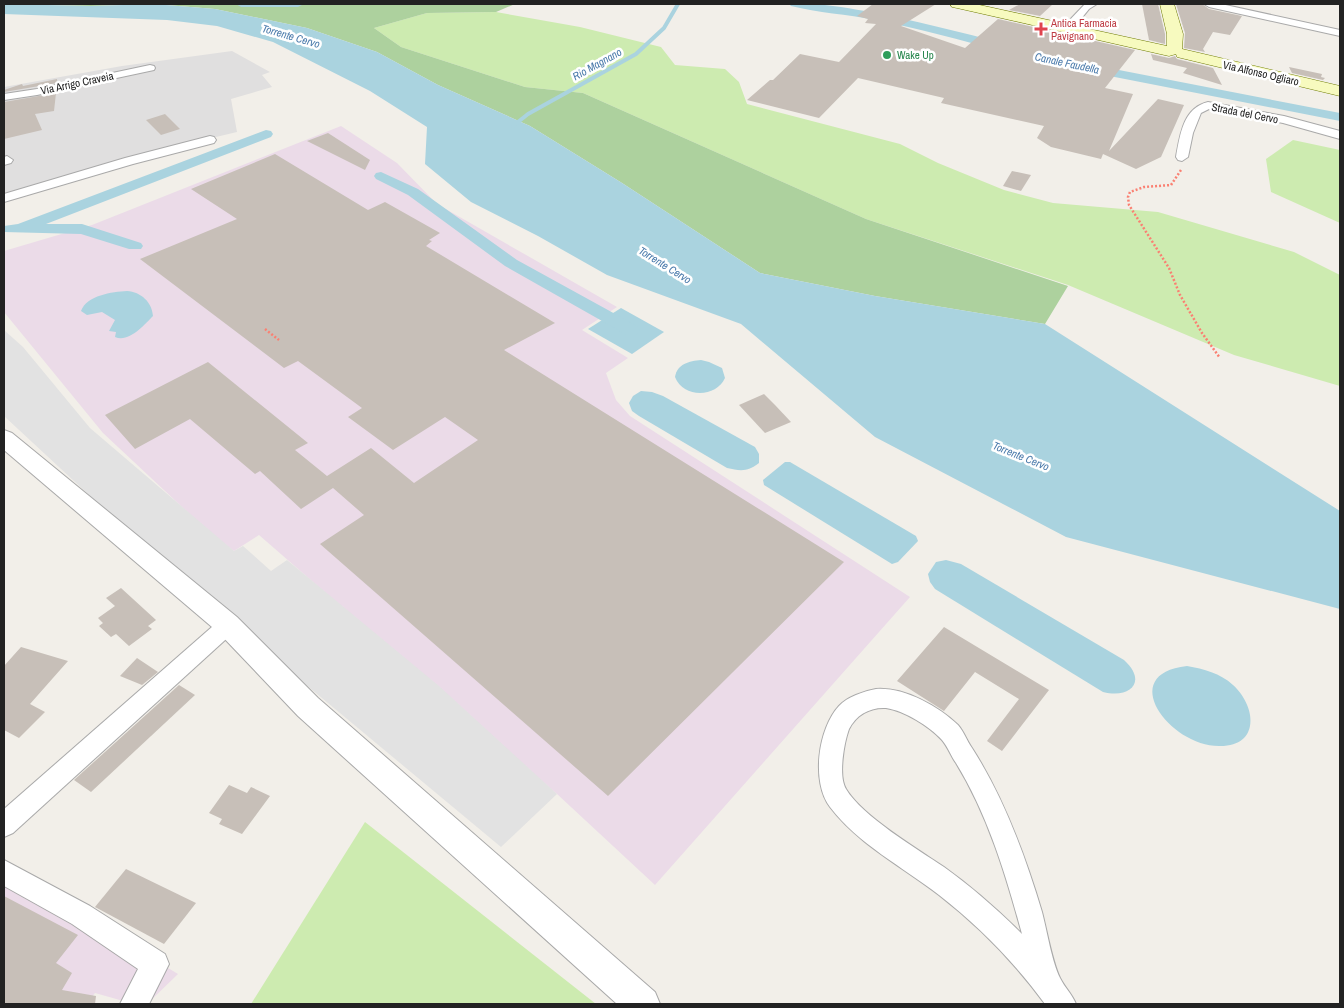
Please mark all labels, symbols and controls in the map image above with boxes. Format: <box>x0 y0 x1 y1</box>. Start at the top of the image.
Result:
place label: Antica Farmacia Pavignano <box>1050 16 1117 43</box>
water label: Torrente Cervo <box>261 21 321 51</box>
marker: Antica Farmacia Pavignano <box>1035 23 1047 35</box>
water label: Rio Magnano <box>570 45 624 83</box>
place label: Wake Up <box>897 48 934 62</box>
marker: Wake Up <box>881 49 893 61</box>
water label: Canale Faudella <box>1034 49 1100 77</box>
street label: Via Alfonso Ogliaro <box>1222 57 1300 89</box>
street label: Via Arrigo Craveia <box>39 68 115 98</box>
street label: Strada del Cervo <box>1210 100 1280 126</box>
water label: Torrente Cervo <box>636 243 694 287</box>
water label: Torrente Cervo <box>991 438 1051 474</box>

